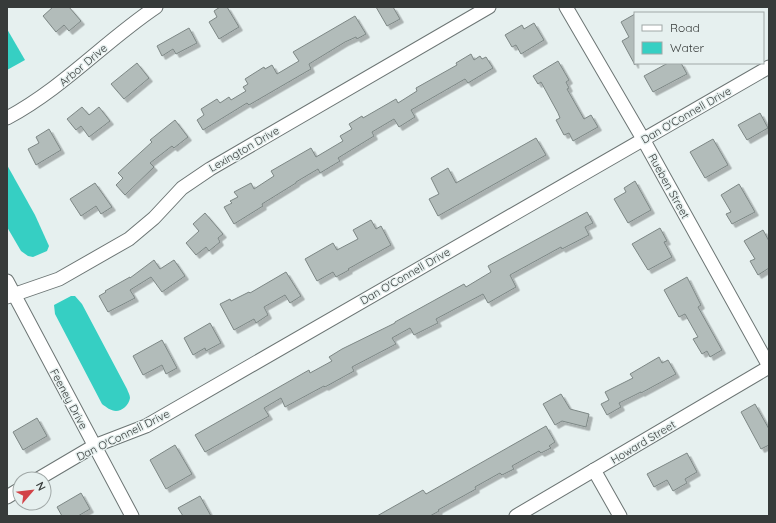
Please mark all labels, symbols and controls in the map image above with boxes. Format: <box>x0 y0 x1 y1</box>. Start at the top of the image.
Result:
legend <box>634 12 764 64</box>
text: Road <box>670 20 700 35</box>
text: Water <box>670 40 705 55</box>
street label: Arbor Drive <box>56 41 110 89</box>
street label: Dan O'Connell Drive <box>638 83 734 147</box>
street label: Lexington Drive <box>206 123 282 175</box>
street label: Rueben Street <box>645 151 693 221</box>
street label: Dan O'Connell Drive <box>357 244 453 308</box>
street label: Feeney Drive <box>47 366 91 432</box>
street label: Dan O'Connell Drive <box>74 406 172 464</box>
street label: Howard Street <box>608 417 678 467</box>
north arrow <box>12 471 52 511</box>
text: N <box>33 479 49 493</box>

